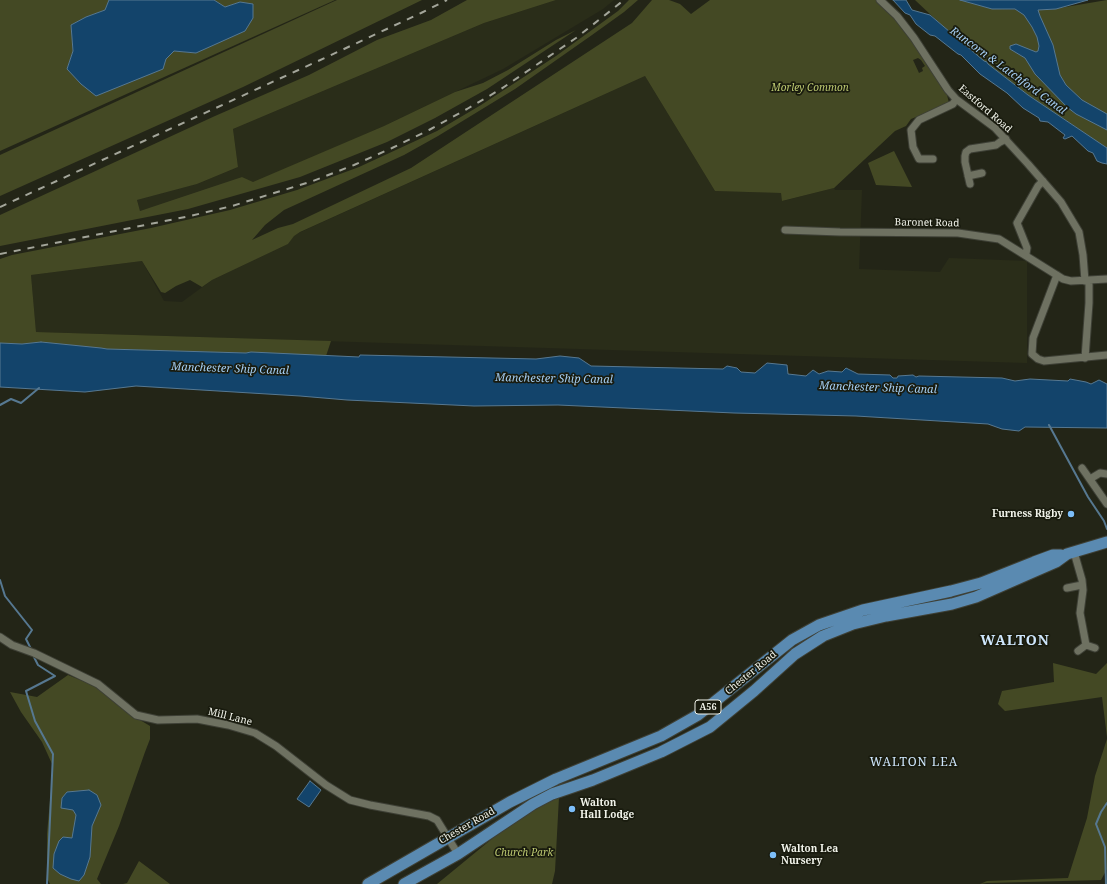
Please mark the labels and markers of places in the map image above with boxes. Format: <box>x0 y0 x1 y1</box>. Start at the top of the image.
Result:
place label: Furness Rigby <box>992 508 1063 520</box>
marker: Furness Rigby <box>1066 509 1076 519</box>
place label: Walton Hall Lodge <box>580 797 634 820</box>
marker: Walton Hall Lodge <box>567 804 577 814</box>
place label: Walton Lea Nursery <box>781 843 838 866</box>
marker: Walton Lea Nursery <box>768 850 778 860</box>

